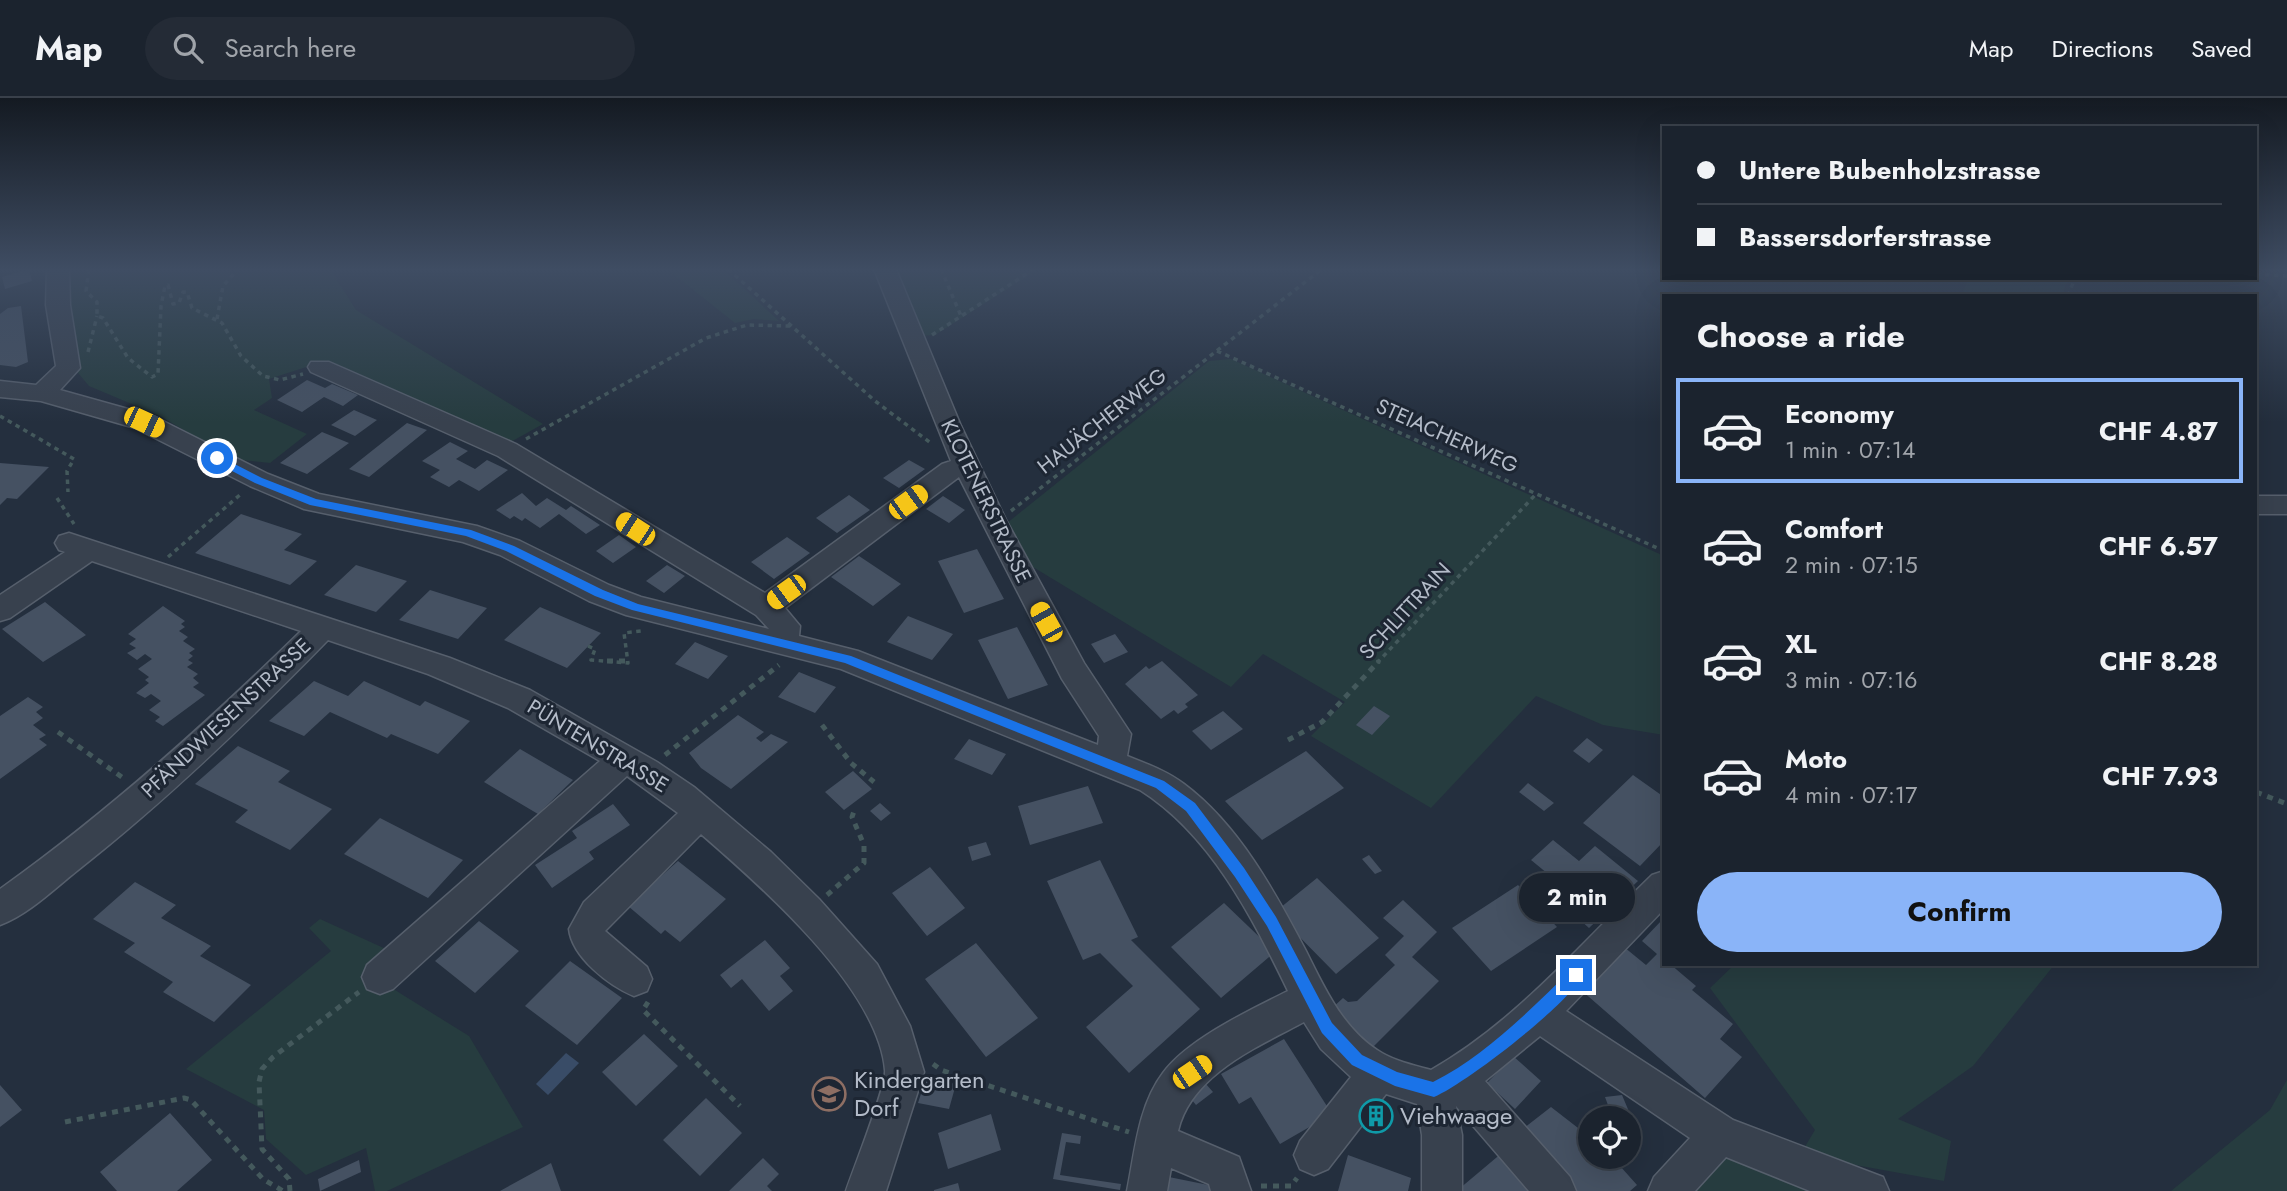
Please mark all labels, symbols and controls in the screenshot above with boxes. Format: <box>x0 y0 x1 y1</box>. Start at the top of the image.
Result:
search box <box>145 17 635 80</box>
text: Map <box>35 25 103 72</box>
icon: search <box>169 29 207 67</box>
text: Search here <box>225 29 356 67</box>
text: Map <box>1969 31 2014 66</box>
text: Directions <box>2052 31 2153 66</box>
text: Saved <box>2191 31 2252 66</box>
text: Untere Bubenholzstrasse <box>1739 151 2041 189</box>
text: Bassersdorferstrasse <box>1739 218 1991 256</box>
text: Choose a ride <box>1697 313 1905 359</box>
street label: HAUÄCHERWEG <box>1031 361 1173 481</box>
street label: STEIACHERWEG <box>1371 391 1523 481</box>
text: Economy <box>1785 395 1894 433</box>
icon: car <box>1701 399 1764 462</box>
car <box>121 404 168 440</box>
text: CHF 4.87 <box>2099 412 2218 450</box>
street label: KLOTENERSTRASSE <box>933 414 1039 588</box>
text: 1 min · 07:14 <box>1785 433 1915 467</box>
route start <box>201 442 233 474</box>
car <box>885 481 932 523</box>
car <box>612 509 659 549</box>
text: Comfort <box>1785 510 1883 548</box>
icon: car <box>1701 514 1764 577</box>
text: CHF 6.57 <box>2099 527 2218 565</box>
text: 2 min · 07:15 <box>1785 548 1918 582</box>
street label: SCHLITTRAIN <box>1352 556 1458 666</box>
car <box>763 571 810 613</box>
car <box>1027 599 1066 645</box>
text: XL <box>1785 625 1817 663</box>
icon: car <box>1701 629 1764 692</box>
street label: PFÄNDWIESENSTRASSE <box>134 631 318 805</box>
text: CHF 8.28 <box>2100 642 2218 680</box>
text: 3 min · 07:16 <box>1785 663 1918 697</box>
street label: PÜNTENSTRASSE <box>522 692 674 800</box>
text: Moto <box>1785 740 1847 778</box>
icon: car <box>1701 744 1764 807</box>
text: CHF 7.93 <box>2102 757 2218 795</box>
text: 4 min · 07:17 <box>1785 778 1917 812</box>
button: Confirm <box>1697 872 2222 952</box>
callout: 2 min <box>1518 874 1634 922</box>
text: 2 min <box>1547 880 1607 914</box>
route end <box>1560 959 1592 991</box>
car <box>1169 1052 1216 1092</box>
place label: Kindergarten Dorf <box>854 1062 985 1125</box>
school or university icon: Kindergarten Dorf <box>810 1075 848 1113</box>
building icon: Viehwaage <box>1357 1097 1395 1135</box>
place label: Viehwaage <box>1400 1098 1512 1133</box>
map controls <box>1578 1106 1641 1169</box>
button: locate <box>1578 1106 1641 1169</box>

